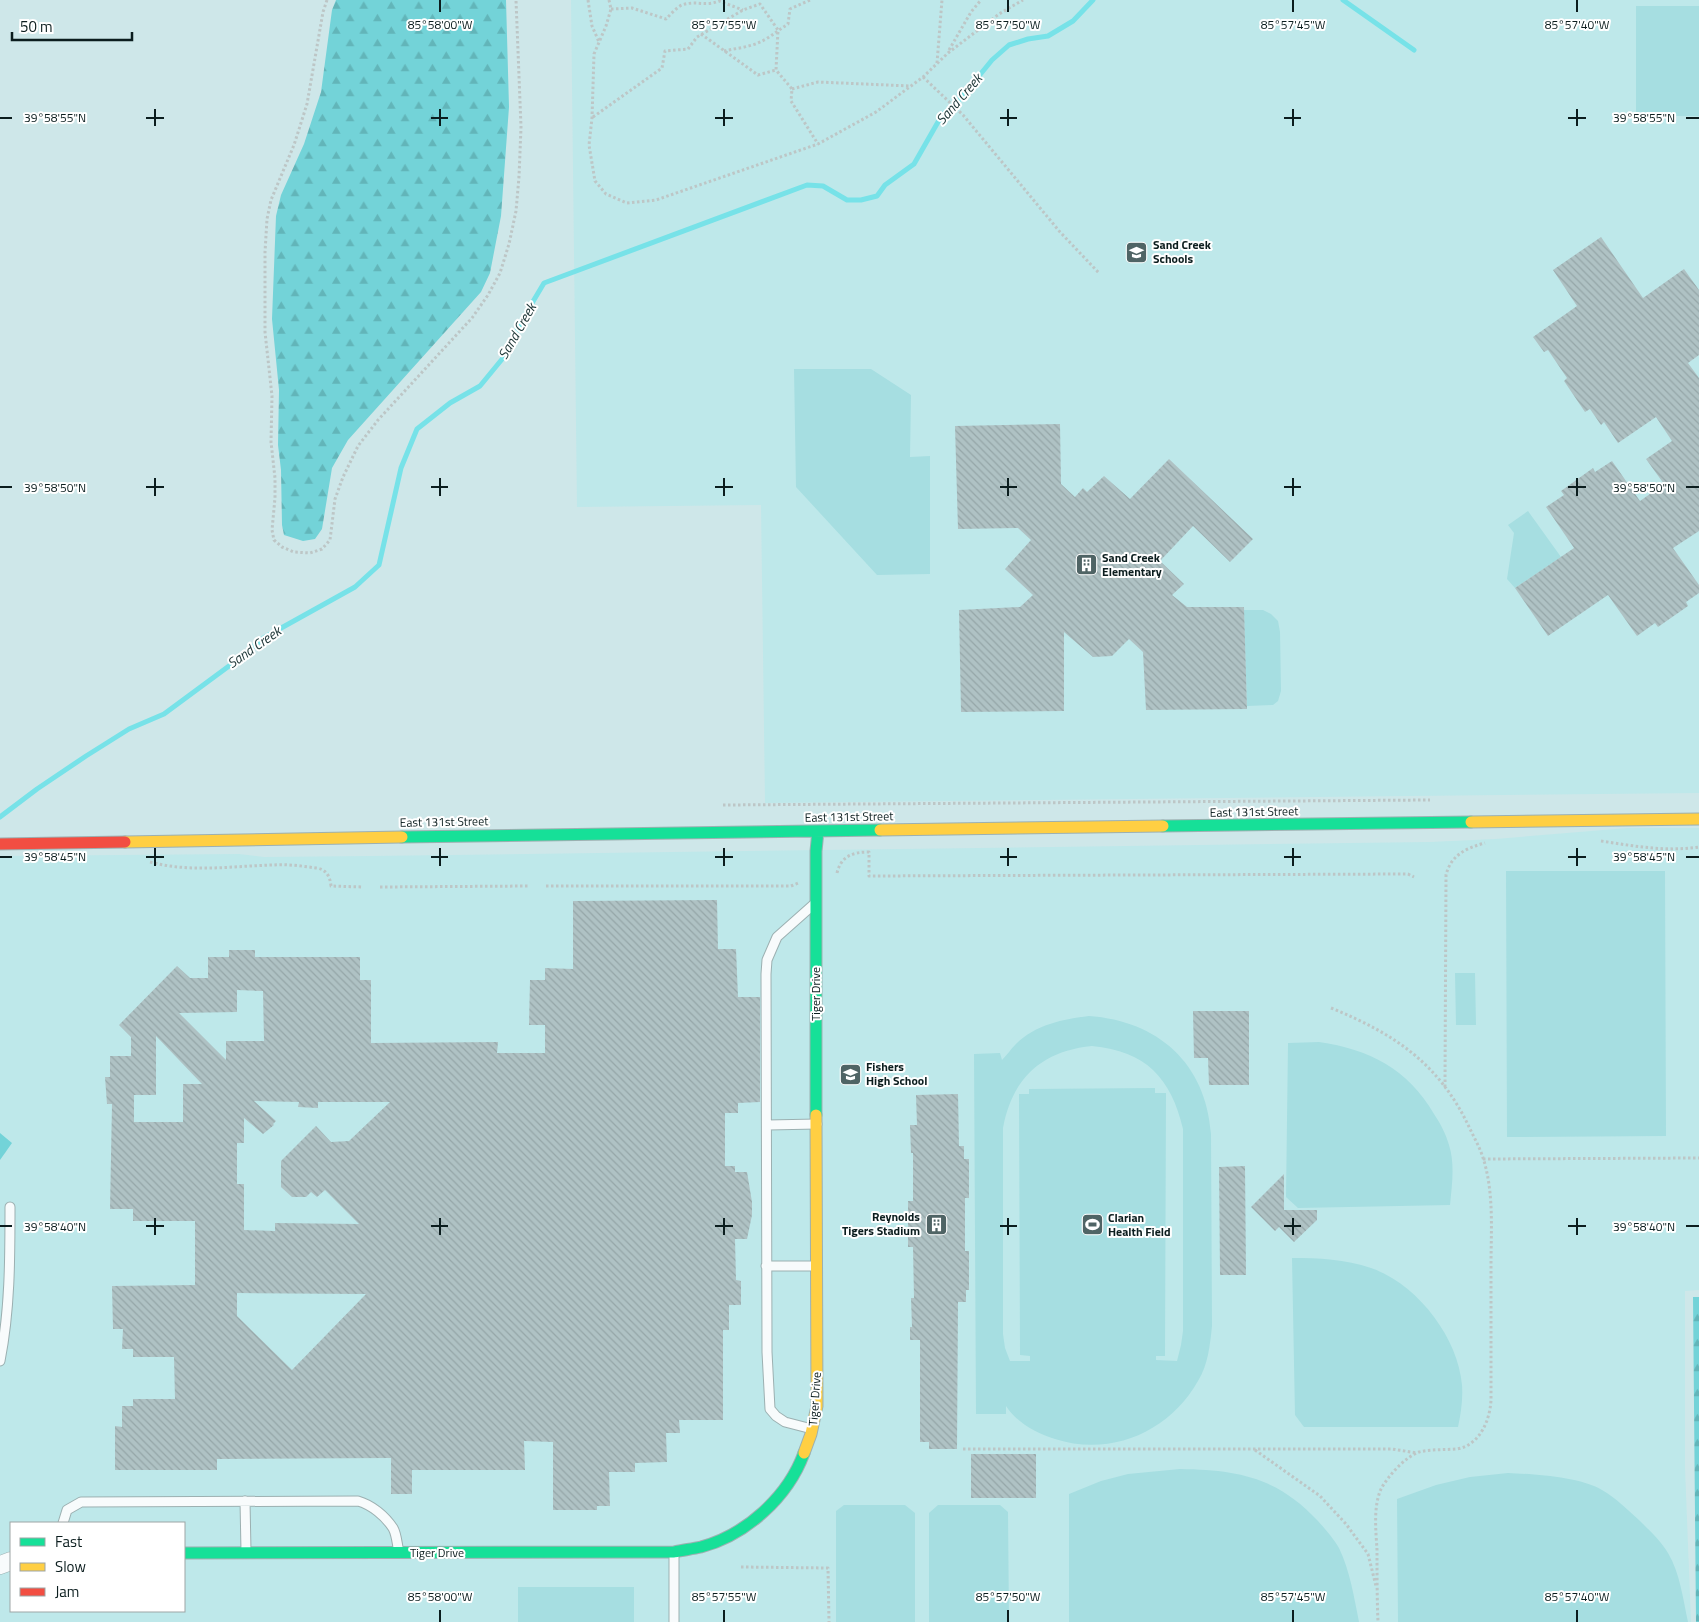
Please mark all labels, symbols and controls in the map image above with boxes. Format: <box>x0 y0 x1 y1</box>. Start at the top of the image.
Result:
scale bar <box>12 10 132 42</box>
text: 50 m <box>20 15 53 38</box>
text: 85°58'00"W <box>408 15 473 34</box>
text: 85°57'55"W <box>692 15 757 34</box>
text: 85°57'50"W <box>976 15 1041 34</box>
text: 85°57'45"W <box>1261 15 1326 34</box>
text: 85°57'40"W <box>1545 15 1610 34</box>
water label: Sand Creek <box>931 67 988 129</box>
text: 39°58'55"N <box>24 108 86 127</box>
text: 39°58'55"N <box>1613 108 1675 127</box>
place label: Sand Creek Schools <box>1153 235 1212 268</box>
school or university icon: Sand Creek Schools <box>1125 240 1149 264</box>
water label: Sand Creek <box>492 297 542 363</box>
text: 39°58'50"N <box>24 478 86 497</box>
text: 39°58'50"N <box>1613 478 1675 497</box>
place label: Sand Creek Elementary <box>1102 548 1162 581</box>
building icon: Sand Creek Elementary <box>1074 553 1098 577</box>
water label: Sand Creek <box>222 619 286 673</box>
street label: East 131st Street <box>1210 801 1299 822</box>
street label: East 131st Street <box>805 806 894 827</box>
street label: East 131st Street <box>400 811 489 832</box>
text: 39°58'45"N <box>24 847 86 866</box>
text: 39°58'45"N <box>1613 847 1675 866</box>
street label: Tiger Drive <box>806 967 825 1021</box>
place label: Fishers High School <box>866 1057 927 1090</box>
school or university icon: Fishers High School <box>838 1062 862 1086</box>
place label: Reynolds Tigers Stadium <box>842 1207 920 1240</box>
place label: Clarian Health Field <box>1108 1208 1171 1241</box>
building icon: Reynolds Tigers Stadium <box>924 1212 948 1236</box>
sports icon: Clarian Health Field <box>1080 1213 1104 1237</box>
text: 39°58'40"N <box>24 1217 86 1236</box>
text: 39°58'40"N <box>1613 1217 1675 1236</box>
street label: Tiger Drive <box>803 1371 826 1427</box>
legend <box>10 1522 185 1612</box>
text: Fast <box>55 1530 83 1553</box>
street label: Tiger Drive <box>410 1543 464 1562</box>
text: Slow <box>55 1555 86 1578</box>
text: Jam <box>55 1580 79 1603</box>
text: 85°58'00"W <box>408 1587 473 1606</box>
text: 85°57'55"W <box>692 1587 757 1606</box>
text: 85°57'50"W <box>976 1587 1041 1606</box>
text: 85°57'45"W <box>1261 1587 1326 1606</box>
text: 85°57'40"W <box>1545 1587 1610 1606</box>

